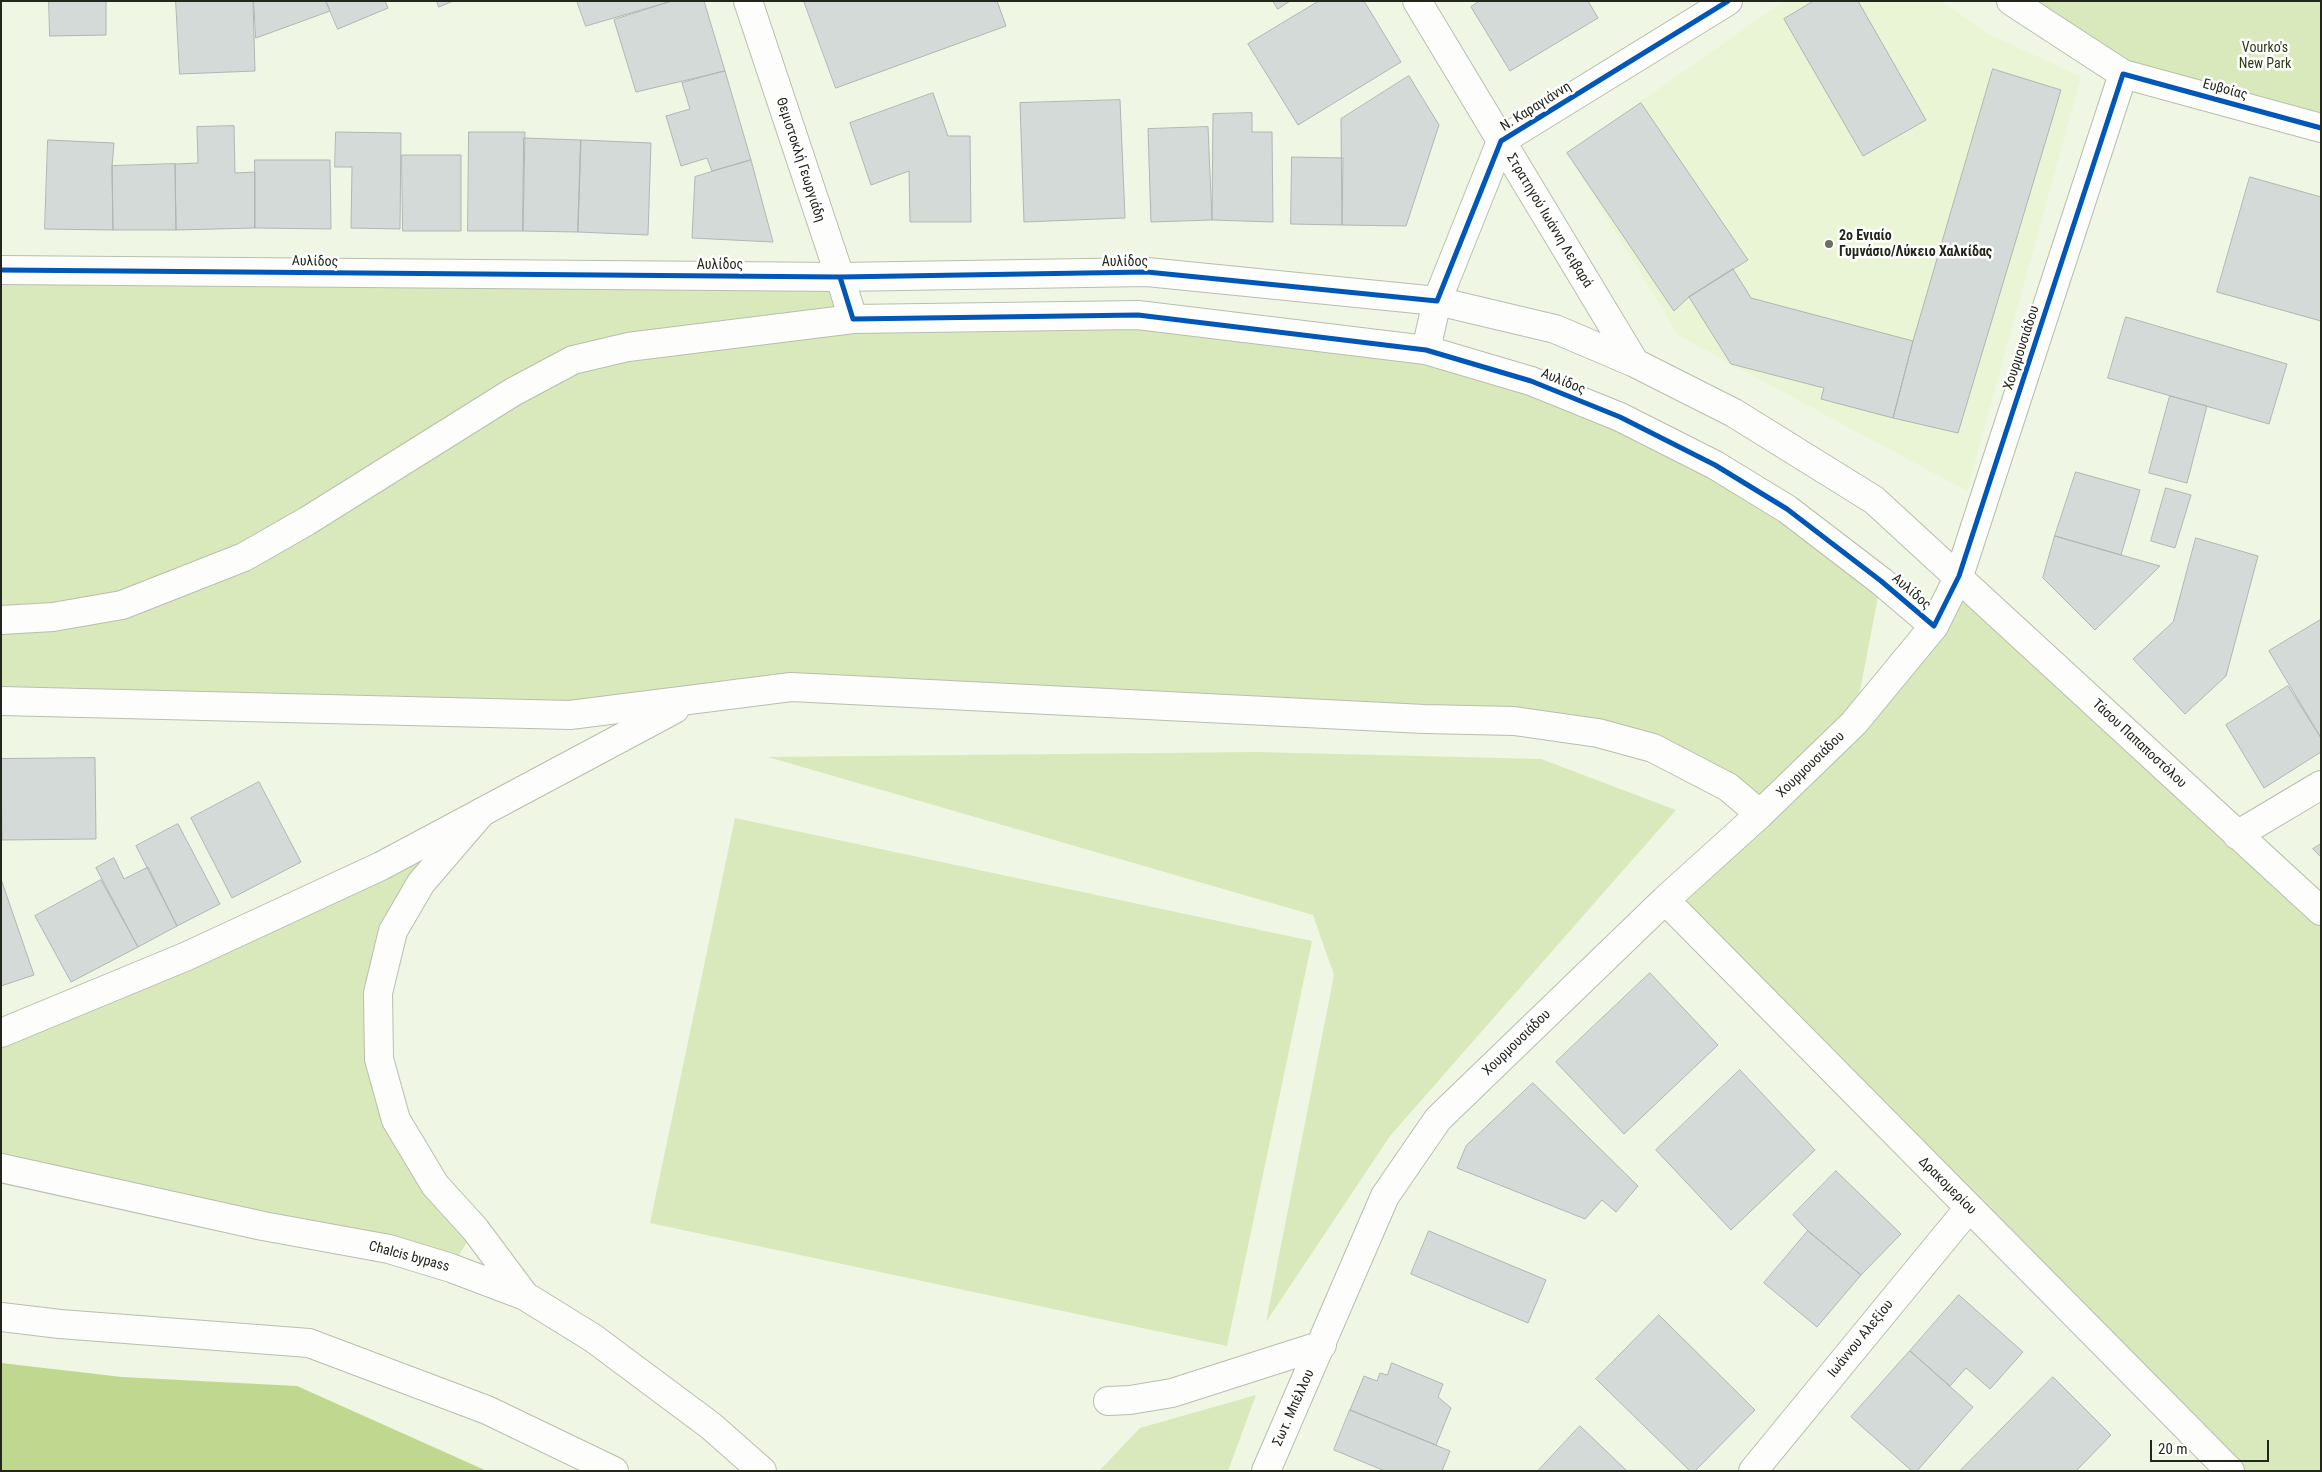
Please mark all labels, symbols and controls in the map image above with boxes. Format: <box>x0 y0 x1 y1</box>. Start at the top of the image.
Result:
park label: Vourko's New Park <box>2239 40 2291 72</box>
street label: Ευβοίας <box>2201 76 2249 104</box>
street label: Ν. Καραγιάννη <box>1498 79 1574 135</box>
street label: Θεμιστοκλή Γεωργιάδη <box>772 96 828 224</box>
street label: Στρατηγού Ιωάννη Λειβαρά <box>1502 151 1596 291</box>
place label: 2ο Ενιαίο Γυμνάσιο/Λύκειο Χαλκίδας <box>1839 228 1992 260</box>
marker: 2ο Ενιαίο Γυμνάσιο/Λύκειο Χαλκίδας <box>1823 238 1835 250</box>
street label: Αυλίδος <box>292 253 338 271</box>
street label: Αυλίδος <box>1102 254 1148 270</box>
street label: Αυλίδος <box>697 257 743 273</box>
street label: Χουρμουσιάδου <box>2000 304 2044 392</box>
street label: Αυλίδος <box>1538 366 1588 398</box>
street label: Αυλίδος <box>1888 570 1934 614</box>
street label: Τάσου Παπαποστόλου <box>2088 696 2190 792</box>
street label: Χουρμουσιάδου <box>1774 728 1848 802</box>
street label: Χουρμουσιάδου <box>1480 1006 1554 1080</box>
street label: Δρακομερίου <box>1915 1154 1979 1218</box>
street label: Chalcis bypass <box>367 1238 451 1276</box>
street label: Ιωάννου Αλεξίου <box>1825 1297 1897 1381</box>
street label: Σωτ. Μπέλλου <box>1270 1367 1318 1449</box>
scale bar <box>2152 1430 2271 1462</box>
text: 20 m <box>2158 1440 2188 1458</box>

